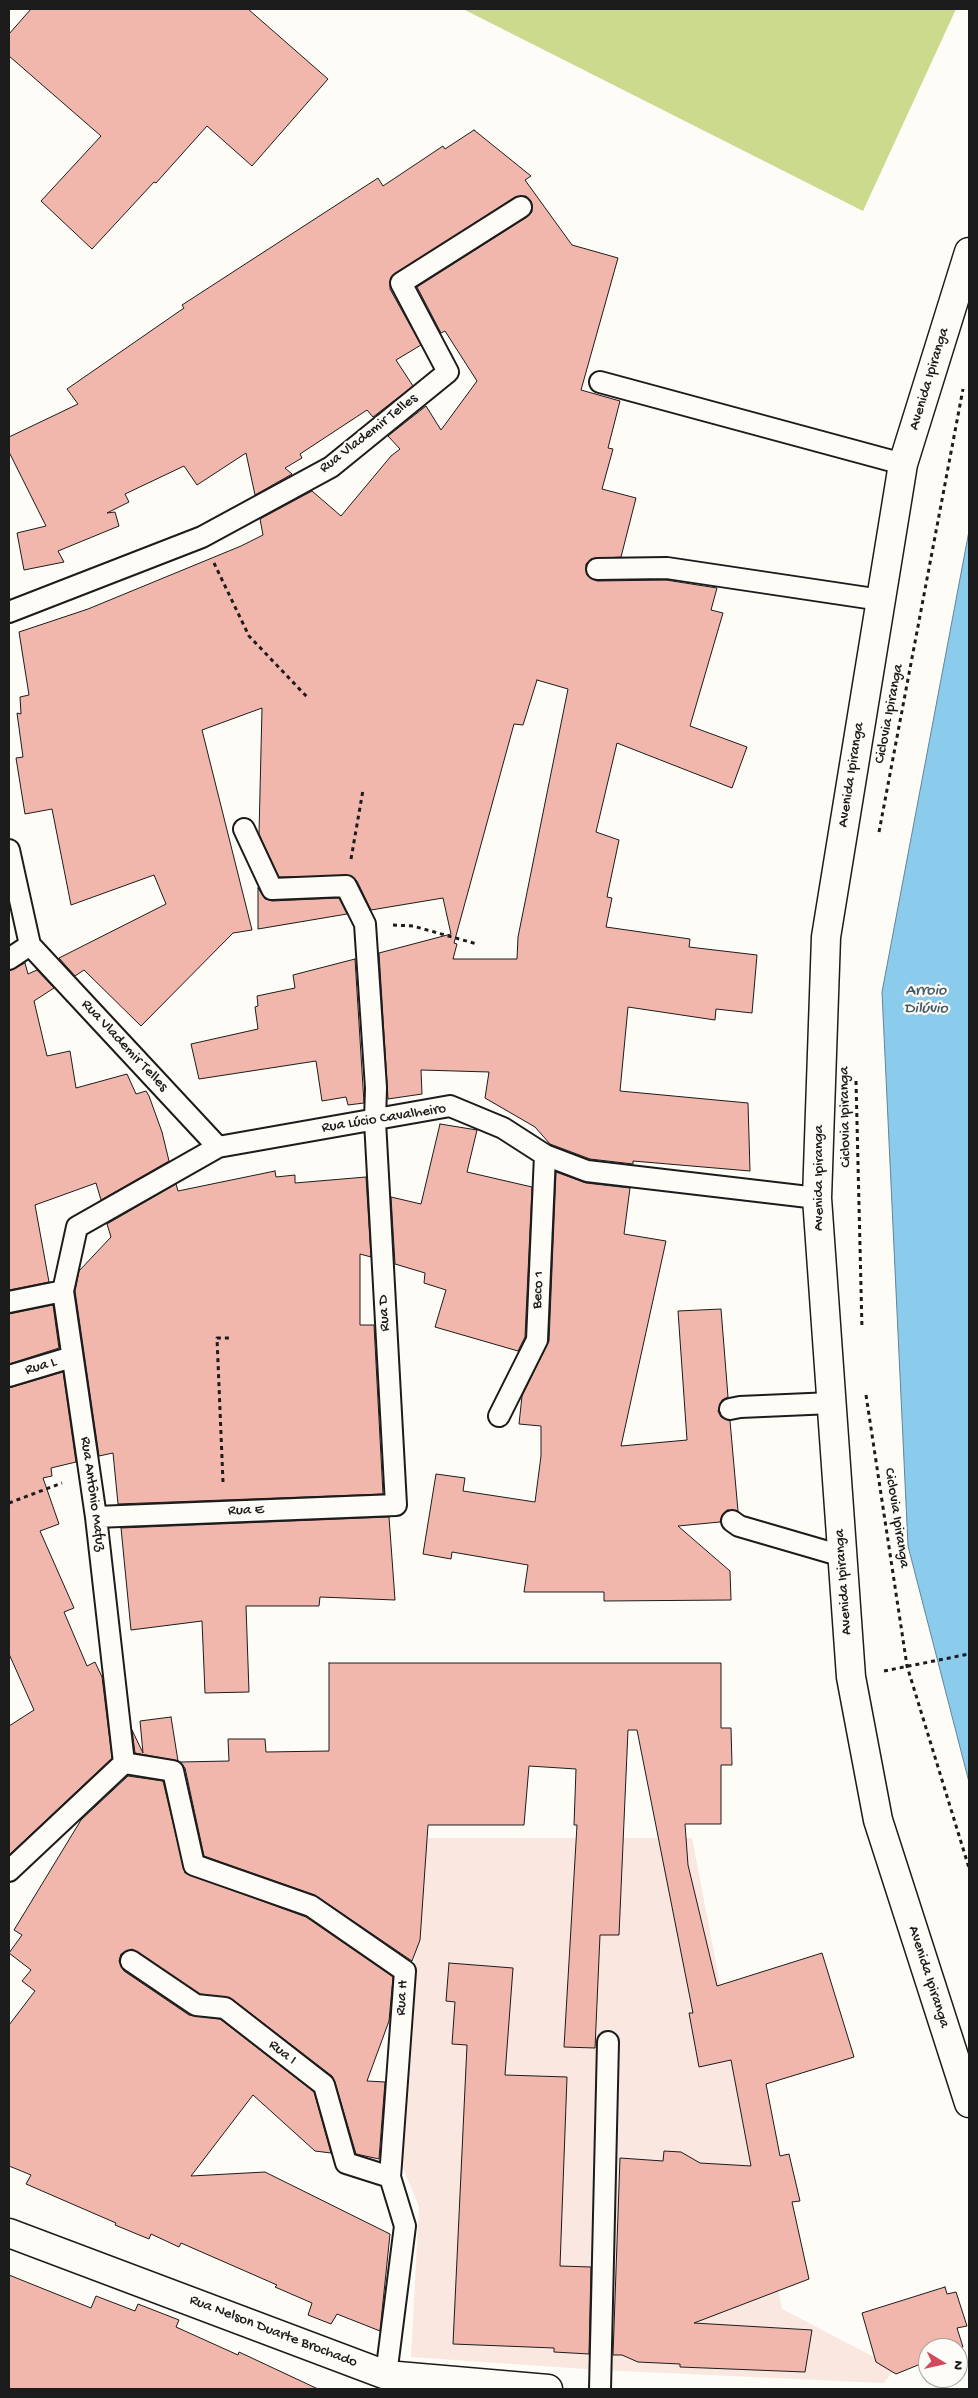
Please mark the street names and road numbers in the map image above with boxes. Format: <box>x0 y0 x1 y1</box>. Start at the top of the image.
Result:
street label: Avenida Ipiranga <box>906 326 954 432</box>
street label: Rua Vlademir Telles <box>316 390 422 478</box>
street label: Ciclovia Ipiranga <box>872 663 908 765</box>
street label: Avenida Ipiranga <box>835 721 869 829</box>
street label: Rua Vlademir Telles <box>77 996 171 1096</box>
street label: Ciclovia Ipiranga <box>836 1066 856 1168</box>
street label: Rua Lúcio Cavalheiro <box>320 1100 448 1138</box>
street label: Avenida Ipiranga <box>811 1125 829 1231</box>
street label: Beco 1 <box>529 1271 549 1309</box>
street label: Rua D <box>375 1294 395 1332</box>
street label: Rua L <box>23 1354 59 1380</box>
street label: Rua Antônio Mafuz <box>75 1436 109 1552</box>
street label: Ciclovia Ipiranga <box>879 1467 913 1569</box>
street label: Rua E <box>228 1501 264 1521</box>
street label: Avenida Ipiranga <box>831 1528 857 1636</box>
street label: Avenida Ipiranga <box>903 1924 953 2030</box>
street label: Rua H <box>393 1980 413 2016</box>
street label: Rua I <box>264 2037 300 2069</box>
street label: Rua Nelson Duarte Brochado <box>187 2292 359 2372</box>

